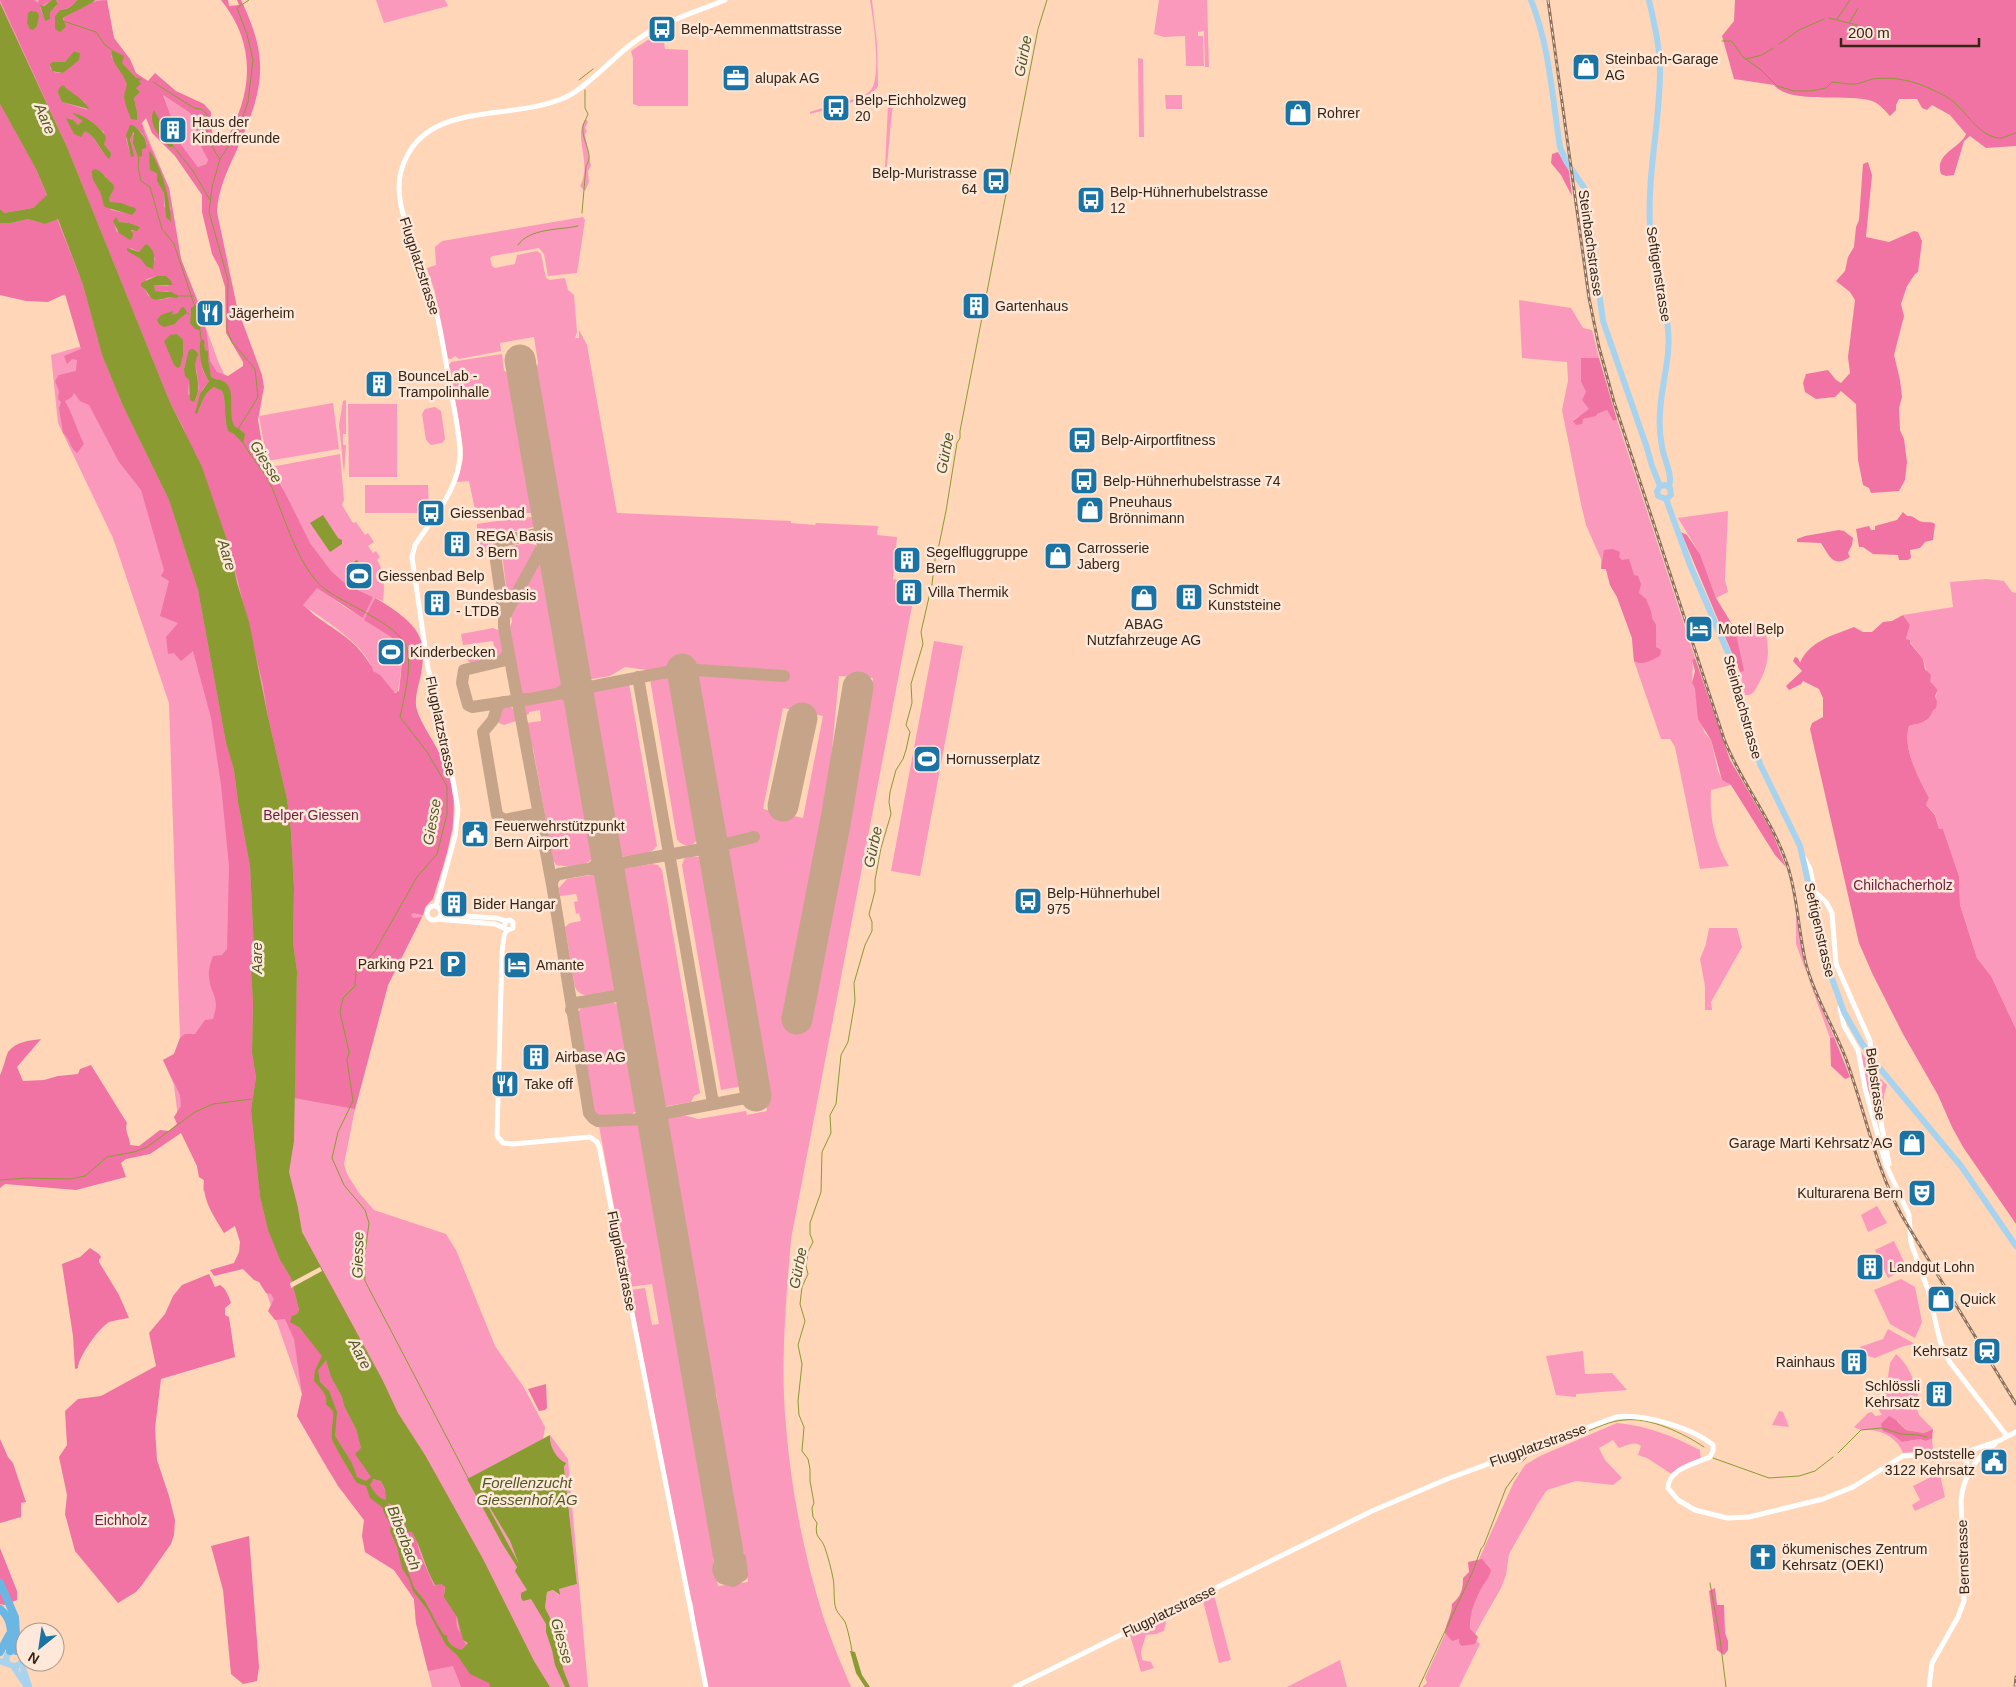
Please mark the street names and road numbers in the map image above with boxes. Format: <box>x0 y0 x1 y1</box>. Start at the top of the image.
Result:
street label: Steinbachstrasse <box>1576 189 1606 297</box>
street label: Flugplatzstrasse <box>397 215 443 317</box>
street label: Seftigenstrasse <box>1644 225 1674 323</box>
street label: Steinbachstrasse <box>1721 653 1766 761</box>
street label: Flugplatzstrasse <box>423 674 459 778</box>
street label: Seftigenstrasse <box>1801 881 1839 979</box>
street label: Belpstrasse <box>1863 1047 1889 1122</box>
street label: Flugplatzstrasse <box>604 1209 640 1313</box>
street label: Flugplatzstrasse <box>1487 1420 1589 1470</box>
street label: Bernstrasse <box>1954 1519 1972 1595</box>
street label: Flugplatzstrasse <box>1120 1581 1219 1641</box>

